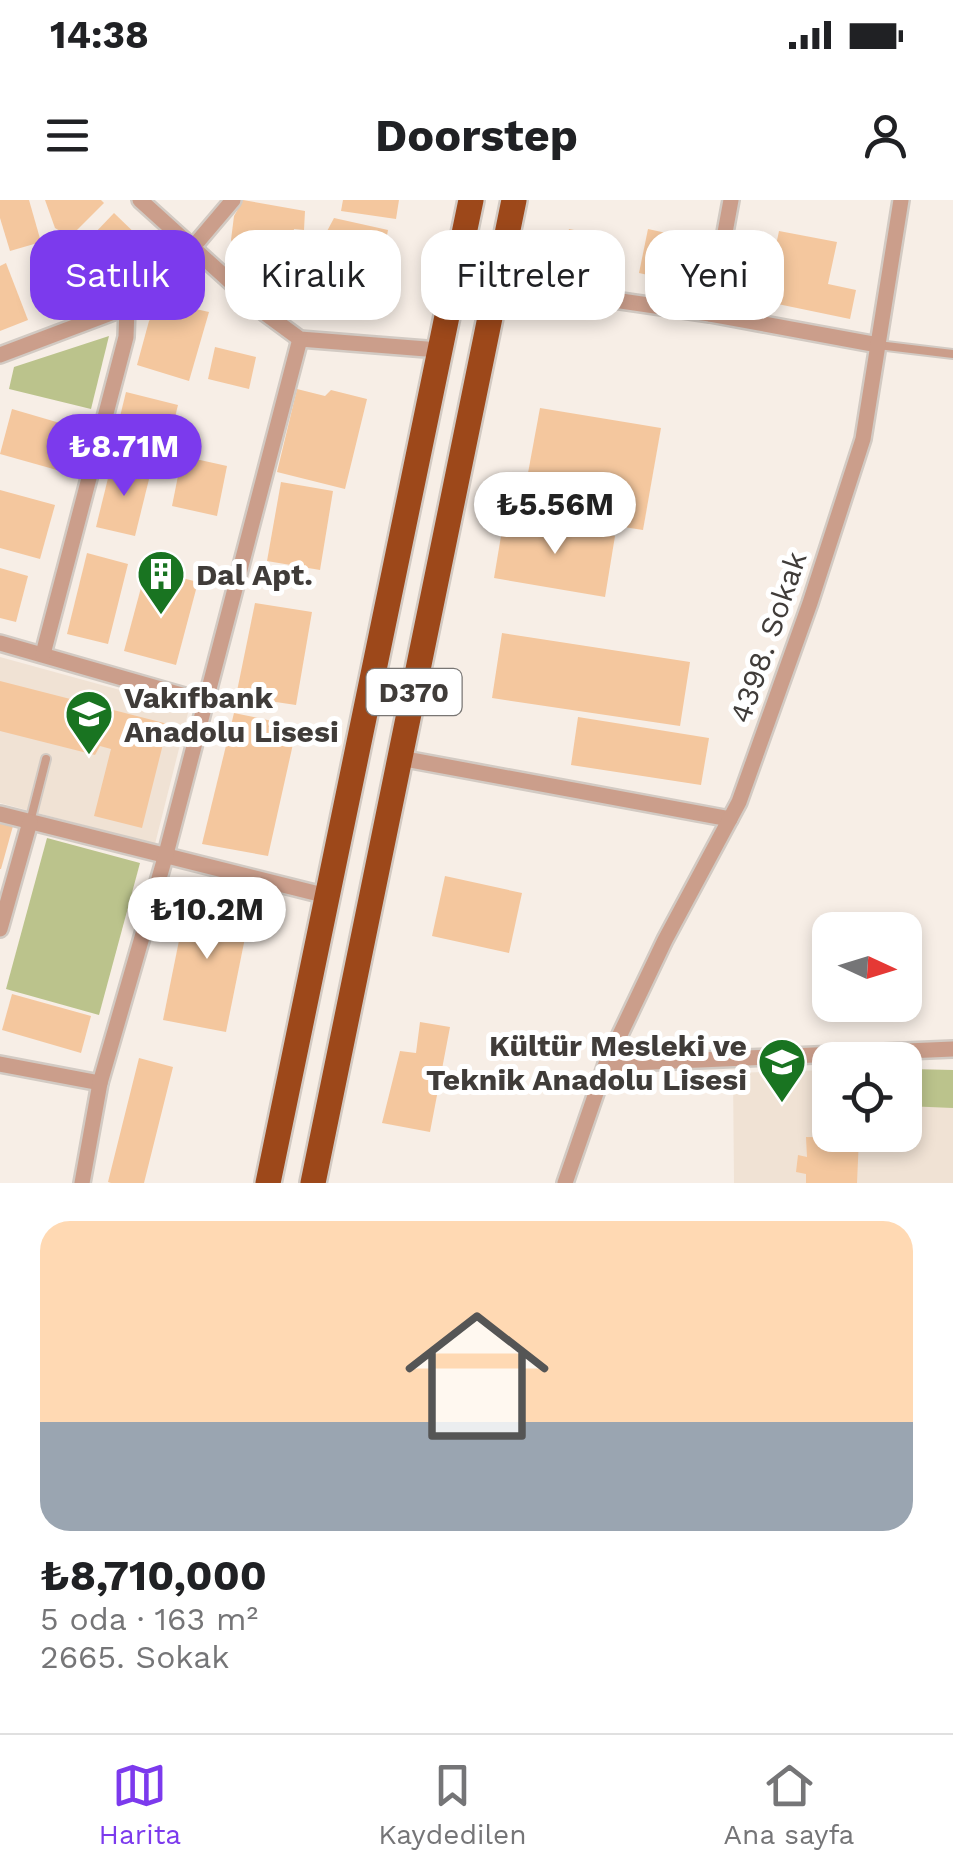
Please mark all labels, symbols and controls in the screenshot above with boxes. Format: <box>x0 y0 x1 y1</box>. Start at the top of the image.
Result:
text: 14:38 <box>50 13 149 57</box>
icon: menu <box>40 108 95 163</box>
icon: person <box>858 108 913 163</box>
text: Doorstep <box>375 109 578 162</box>
chip: Satılık <box>30 230 205 320</box>
chip: Kiralık <box>225 230 401 320</box>
chip: Filtreler <box>421 230 625 320</box>
chip: Yeni <box>645 230 784 320</box>
pin: ₺8.71M <box>43 414 205 499</box>
text: ₺8.71M <box>69 427 179 465</box>
pin: ₺5.56M <box>474 472 636 557</box>
text: ₺5.56M <box>496 485 614 523</box>
street label: 4398. Sokak <box>722 547 814 727</box>
building icon: Dal Apt. <box>135 548 187 616</box>
place label: Dal Apt. <box>196 557 313 592</box>
road number: D370 <box>366 669 462 715</box>
place label: Vakıfbank Anadolu Lisesi <box>124 680 339 749</box>
school or university icon: Vakıfbank Anadolu Lisesi <box>63 688 115 756</box>
pin: ₺10.2M <box>126 877 288 962</box>
text: ₺10.2M <box>150 890 264 928</box>
north arrow <box>812 912 922 1022</box>
map controls <box>812 912 922 1152</box>
place label: Kültür Mesleki ve Teknik Anadolu Lisesi <box>426 1028 747 1097</box>
school or university icon: Kültür Mesleki ve Teknik Anadolu Lisesi <box>756 1036 808 1104</box>
button: locate <box>812 1042 922 1152</box>
icon: home <box>387 1286 567 1466</box>
text: ₺8,710,000 <box>40 1551 267 1600</box>
text: 5 oda · 163 m² <box>40 1600 258 1638</box>
text: 2665. Sokak <box>40 1638 229 1676</box>
tab: Harita <box>99 1758 181 1851</box>
tab: Kaydedilen <box>378 1758 527 1851</box>
tab: Ana sayfa <box>724 1758 854 1851</box>

